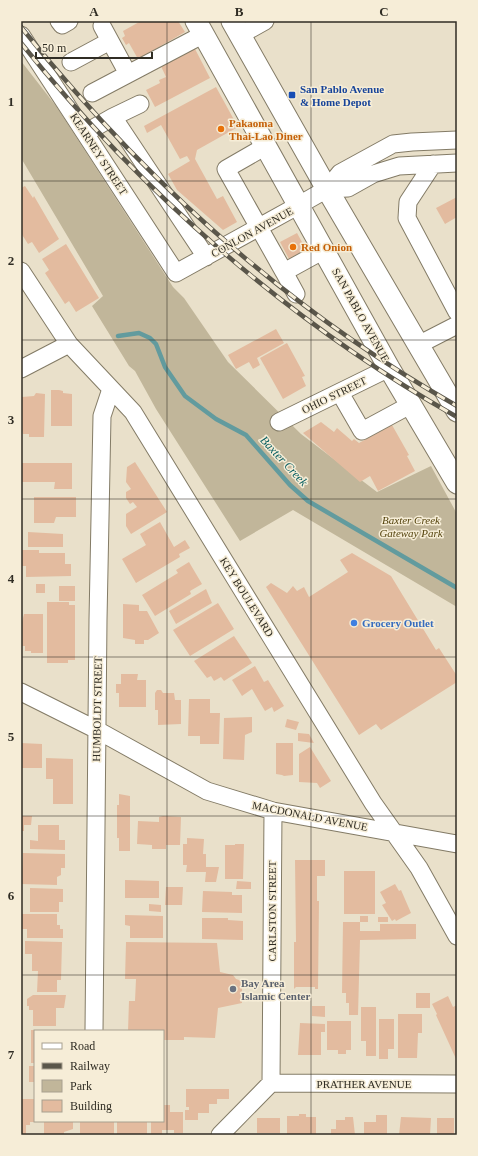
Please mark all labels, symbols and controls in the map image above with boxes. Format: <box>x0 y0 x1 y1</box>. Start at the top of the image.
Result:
text: A <box>89 4 99 19</box>
text: B <box>235 4 244 19</box>
text: C <box>379 4 389 19</box>
scale bar <box>36 34 152 60</box>
text: 50 m <box>42 41 67 55</box>
place label: San Pablo Avenue & Home Depot <box>300 83 384 108</box>
marker: San Pablo Avenue & Home Depot <box>287 90 297 100</box>
text: 1 <box>8 94 14 109</box>
street label: KEARNEY STREET <box>68 111 130 197</box>
place label: Pakaoma Thai-Lao Diner <box>229 117 303 142</box>
marker: Pakaoma Thai-Lao Diner <box>216 124 226 134</box>
street label: CONLON AVENUE <box>209 204 295 259</box>
place label: Red Onion <box>301 241 352 253</box>
marker: Red Onion <box>288 242 298 252</box>
text: 2 <box>8 253 14 268</box>
street label: SAN PABLO AVENUE <box>330 266 392 364</box>
street label: OHIO STREET <box>300 374 369 416</box>
text: 3 <box>8 412 15 427</box>
water label: Baxter Creek <box>257 433 311 489</box>
park label: Baxter Creek Gateway Park <box>379 514 444 539</box>
street label: KEY BOULEVARD <box>218 555 276 639</box>
text: 4 <box>8 571 15 586</box>
place label: Grocery Outlet <box>362 617 434 629</box>
marker: Grocery Outlet <box>349 618 359 628</box>
street label: HUMBOLDT STREET <box>90 656 104 762</box>
text: 5 <box>8 729 15 744</box>
street label: MACDONALD AVENUE <box>251 799 369 833</box>
street label: CARLSTON STREET <box>266 860 278 961</box>
text: 6 <box>8 888 15 903</box>
place label: Bay Area Islamic Center <box>241 977 310 1002</box>
marker: Bay Area Islamic Center <box>228 984 238 994</box>
legend <box>34 1030 164 1122</box>
text: Road <box>70 1039 95 1053</box>
text: 7 <box>8 1047 15 1062</box>
text: Railway <box>70 1059 110 1073</box>
street label: PRATHER AVENUE <box>317 1078 412 1090</box>
text: Park <box>70 1079 92 1093</box>
text: Building <box>70 1099 112 1113</box>

